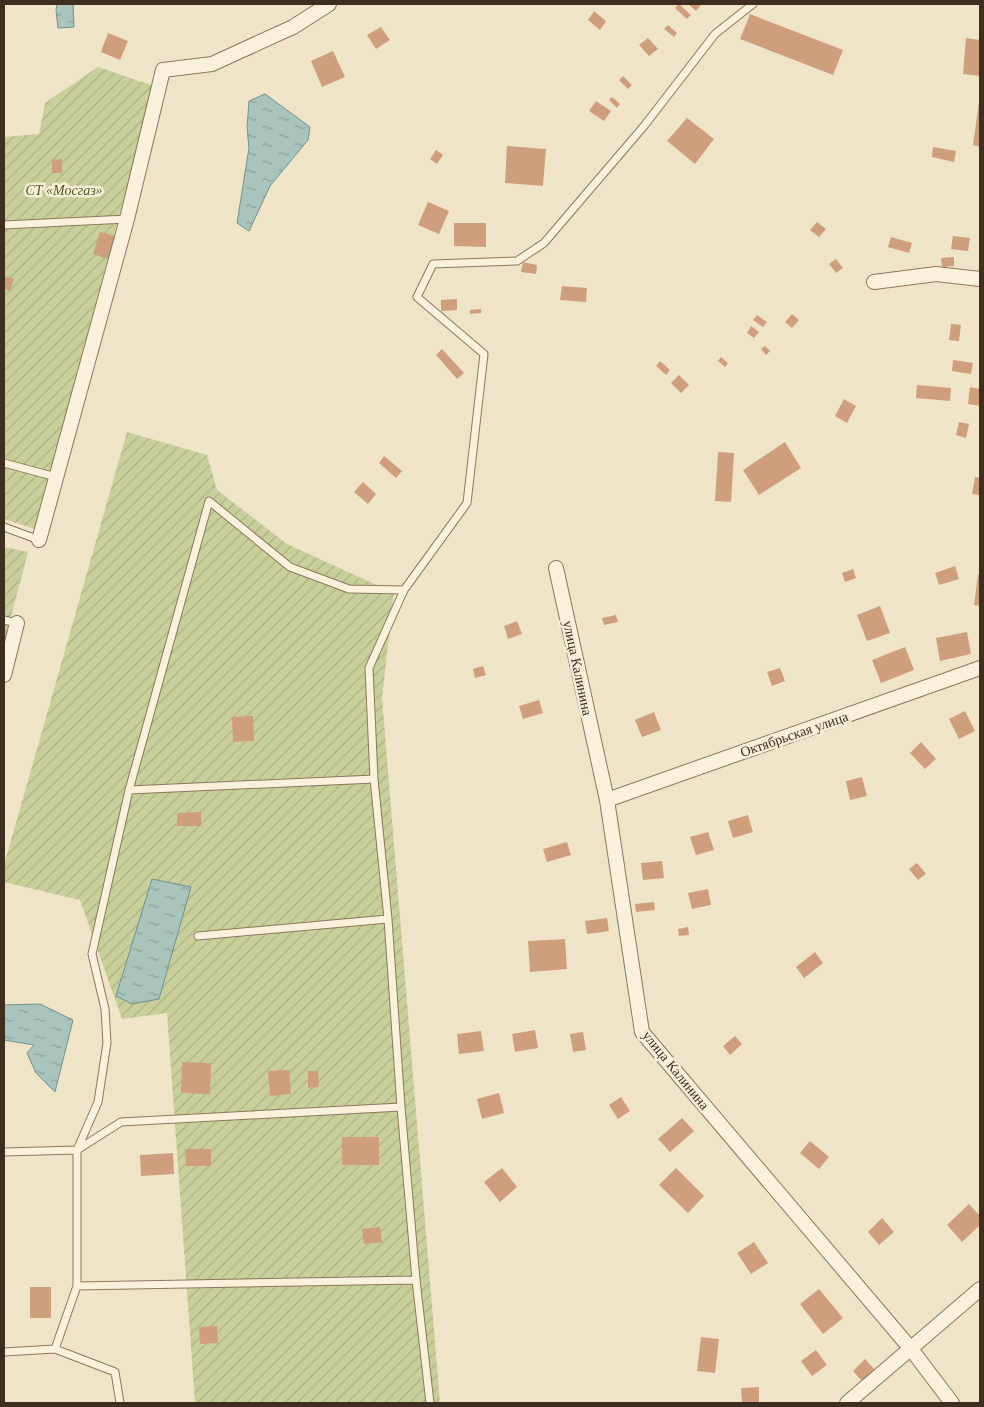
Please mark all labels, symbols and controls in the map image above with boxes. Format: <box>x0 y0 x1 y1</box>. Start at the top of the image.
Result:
park label: СТ «Мосгаз» <box>25 183 103 198</box>
street label: улица Калинина <box>560 619 595 718</box>
street label: Октябрьская улица <box>738 709 851 760</box>
street label: улица Калинина <box>639 1028 712 1113</box>

